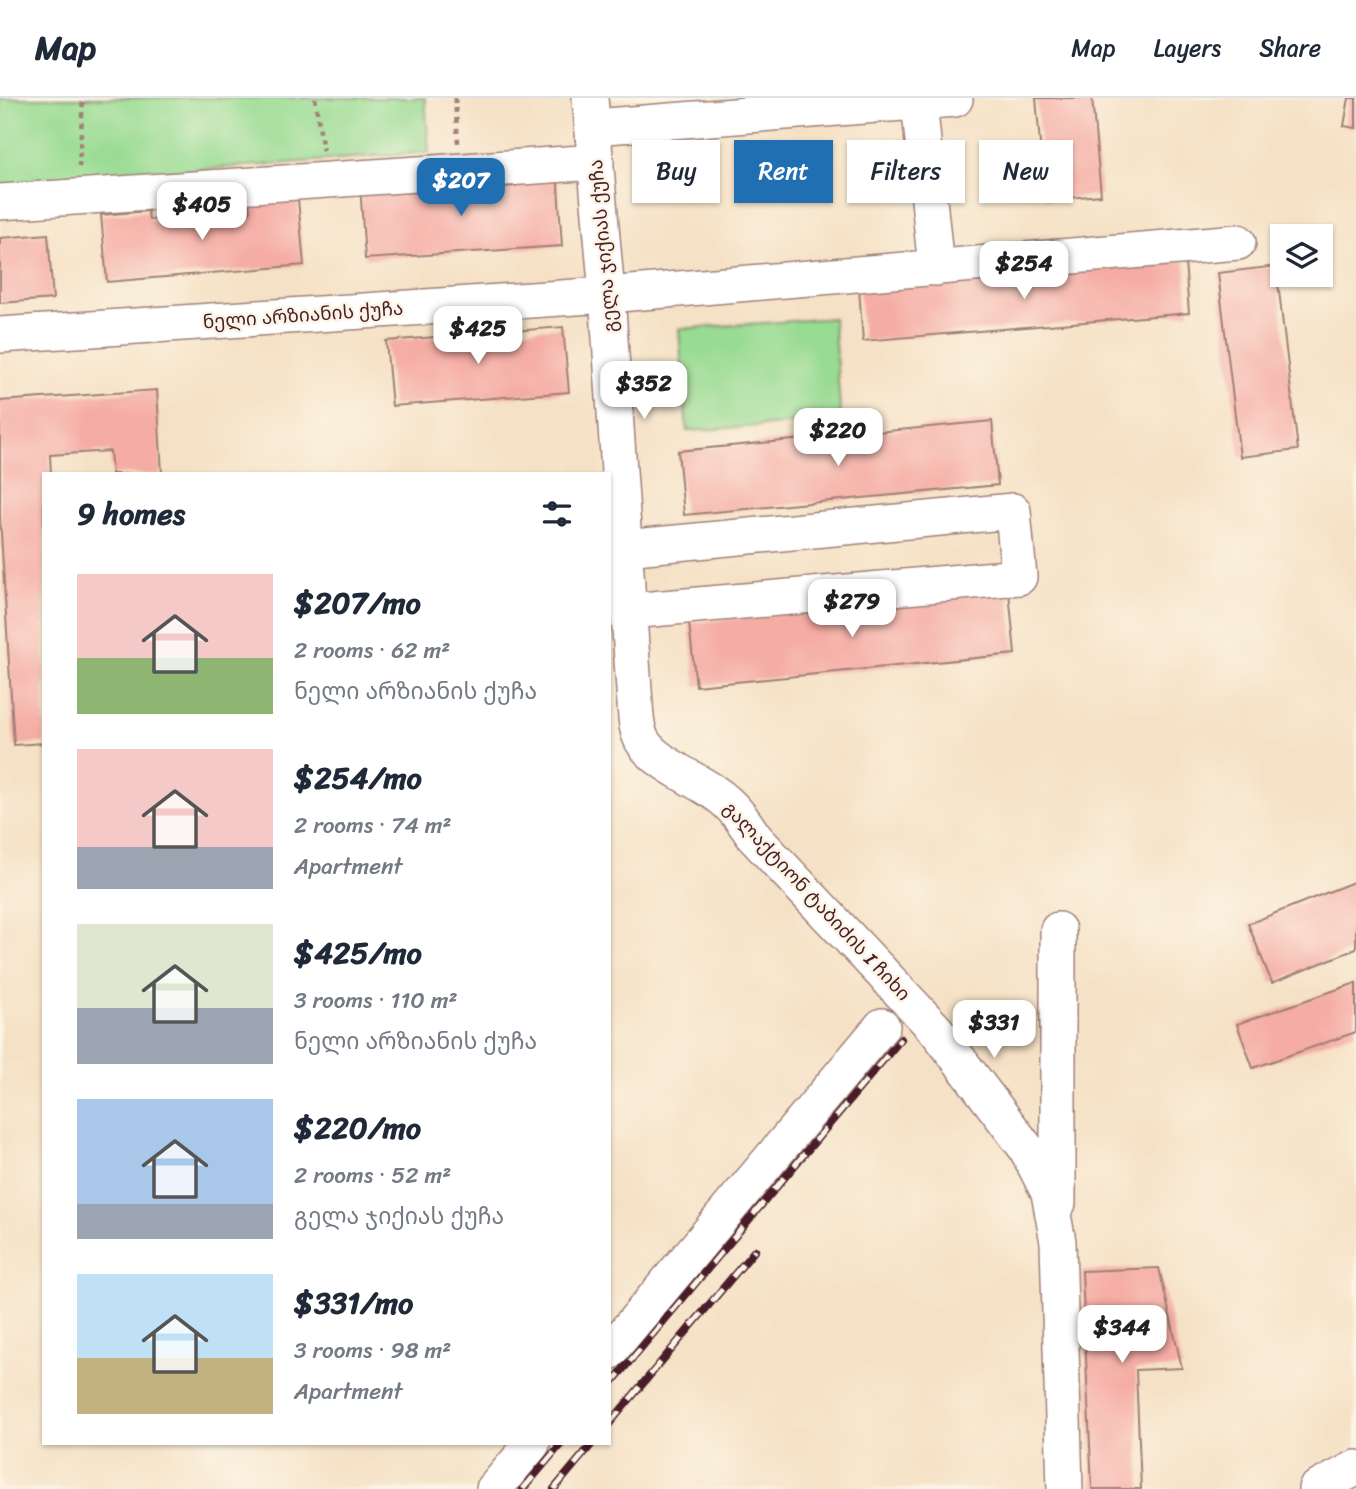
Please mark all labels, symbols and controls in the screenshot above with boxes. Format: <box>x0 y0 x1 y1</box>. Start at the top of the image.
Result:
text: Map <box>35 19 96 77</box>
text: Map <box>1071 27 1116 69</box>
text: Layers <box>1154 27 1221 69</box>
text: Share <box>1259 27 1321 69</box>
chip: Buy <box>632 140 720 203</box>
chip: Rent <box>734 140 833 203</box>
chip: Filters <box>847 140 965 203</box>
chip: New <box>979 140 1073 203</box>
pin: $207 <box>420 158 502 218</box>
street label: გელა ჯიქიას ქუჩა <box>579 158 627 334</box>
text: $207 <box>433 160 489 201</box>
pin: $405 <box>161 183 243 242</box>
text: $405 <box>173 184 231 225</box>
map controls <box>1270 224 1333 287</box>
button: layers <box>1270 224 1333 287</box>
pin: $254 <box>983 242 1065 301</box>
text: $254 <box>995 243 1053 284</box>
street label: ნელი არზიანის ქუჩა <box>202 292 404 338</box>
pin: $425 <box>437 306 519 366</box>
text: $425 <box>449 308 507 349</box>
pin: $352 <box>603 362 685 421</box>
text: $352 <box>616 363 672 404</box>
pin: $220 <box>797 408 879 468</box>
text: $220 <box>810 410 866 451</box>
text: 9 homes <box>77 487 185 541</box>
icon: filters <box>538 495 576 533</box>
text: $207/mo <box>294 576 421 630</box>
pin: $279 <box>811 580 893 639</box>
text: $279 <box>824 581 880 622</box>
icon: home <box>133 602 217 686</box>
text: 2 rooms · 62 m² <box>294 630 450 671</box>
text: ნელი არზიანის ქუჩა <box>294 671 537 712</box>
text: $254/mo <box>294 751 422 805</box>
icon: home <box>133 777 217 861</box>
street label: გალაქტიონ ტაბიძის I ჩიხი <box>715 793 919 1009</box>
text: 2 rooms · 74 m² <box>294 805 451 846</box>
text: Apartment <box>294 846 403 887</box>
text: $425/mo <box>294 926 422 980</box>
icon: home <box>133 952 217 1036</box>
text: 3 rooms · 110 m² <box>294 980 458 1021</box>
pin: $331 <box>953 1000 1035 1060</box>
text: $331 <box>969 1002 1019 1043</box>
text: ნელი არზიანის ქუჩა <box>294 1021 537 1062</box>
text: $220/mo <box>294 1101 421 1155</box>
icon: home <box>133 1127 217 1211</box>
text: 2 rooms · 52 m² <box>294 1155 451 1196</box>
text: გელა ჯიქიას ქუჩა <box>294 1196 504 1237</box>
text: $331/mo <box>294 1276 413 1330</box>
icon: home <box>133 1302 217 1386</box>
pin: $344 <box>1081 1306 1163 1365</box>
text: $344 <box>1094 1307 1150 1348</box>
text: 3 rooms · 98 m² <box>294 1330 451 1371</box>
text: Apartment <box>294 1371 403 1412</box>

